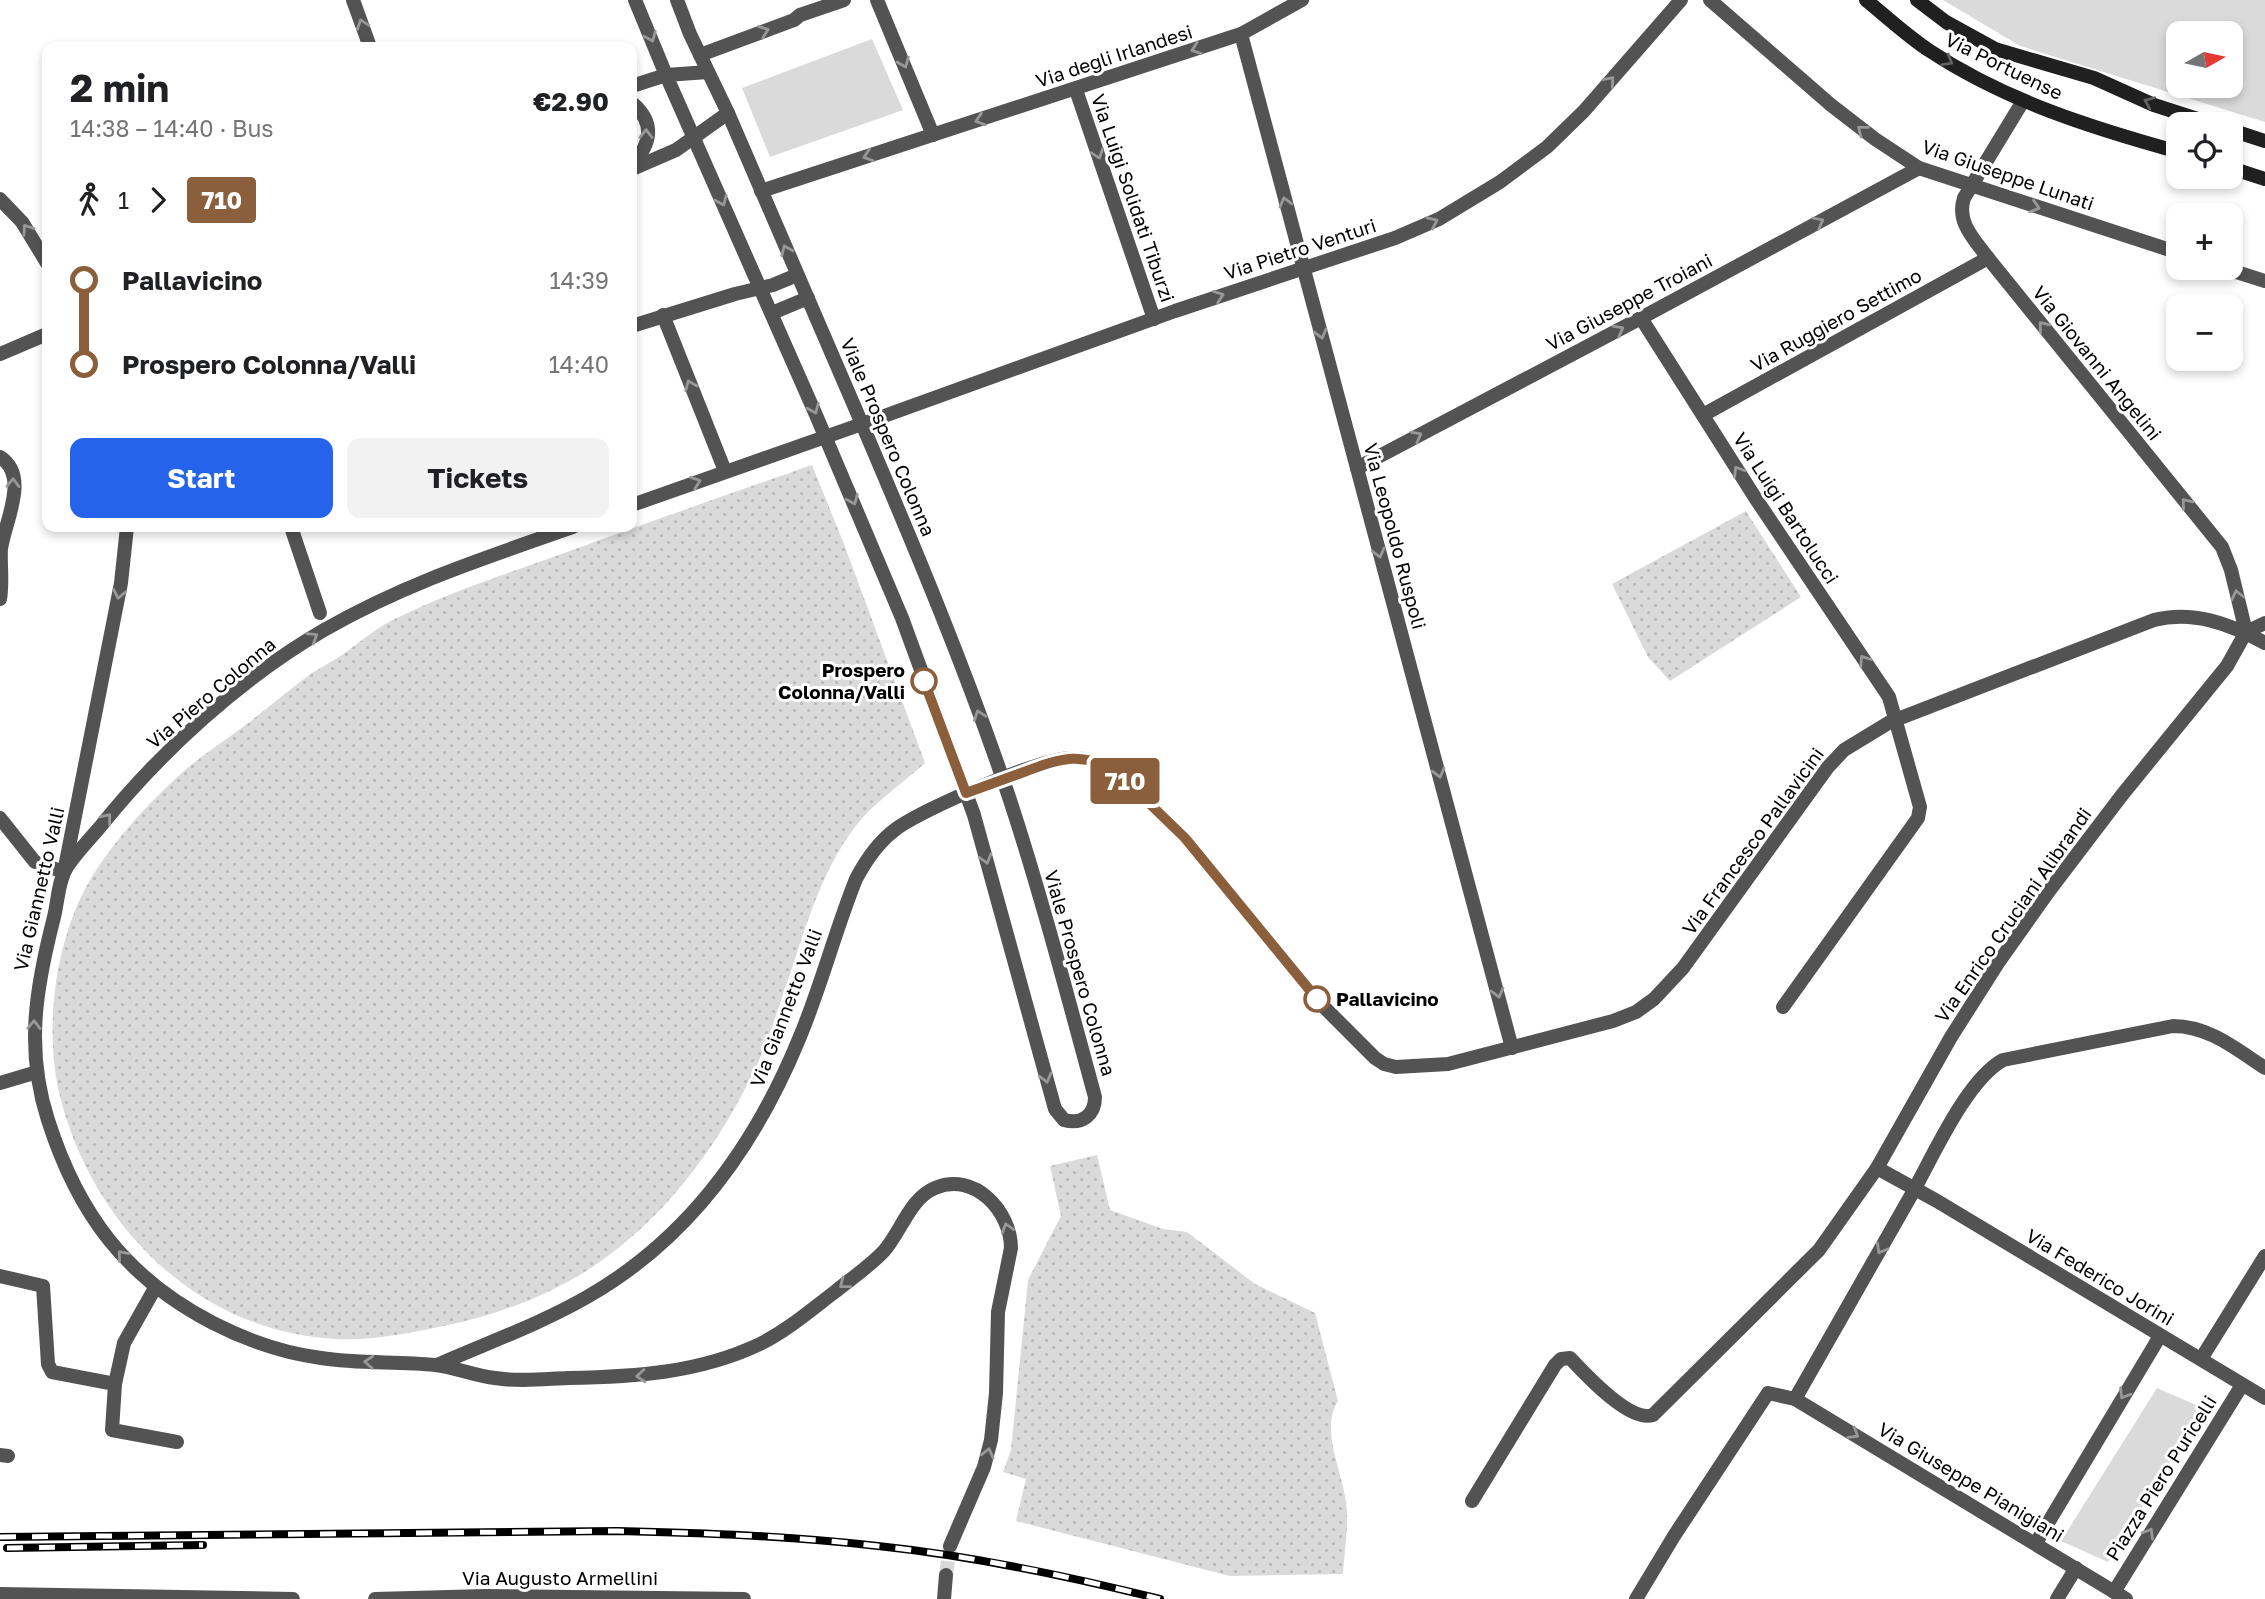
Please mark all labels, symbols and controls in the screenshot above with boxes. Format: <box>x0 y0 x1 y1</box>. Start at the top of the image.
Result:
one-way arrow <box>356 18 370 30</box>
street label: Via degli Irlandesi <box>1033 19 1195 92</box>
north arrow <box>2166 21 2244 98</box>
map controls <box>2166 21 2243 371</box>
one-way arrow <box>757 25 769 39</box>
street label: Via Portuense <box>1942 27 2067 104</box>
one-way arrow <box>643 30 657 43</box>
one-way arrow <box>1190 41 1203 55</box>
one-way arrow <box>1940 53 1953 66</box>
one-way arrow <box>895 56 909 68</box>
text: 2 min <box>70 65 169 110</box>
one-way arrow <box>1602 76 1614 89</box>
text: €2.90 <box>533 86 609 117</box>
street label: Via Luigi Solidati Tiburzi <box>1087 91 1180 305</box>
one-way arrow <box>2143 97 2155 111</box>
one-way arrow <box>974 112 986 126</box>
button: locate <box>2166 112 2243 189</box>
text: 14:38 – 14:40 · Bus <box>70 114 274 142</box>
one-way arrow <box>1858 125 1870 138</box>
one-way arrow <box>638 128 654 139</box>
street label: Via Giuseppe Lunati <box>1919 134 2097 215</box>
one-way arrow <box>863 148 875 162</box>
one-way arrow <box>1090 148 1104 160</box>
icon: walk <box>70 181 108 219</box>
icon: forward <box>139 181 177 219</box>
text: 710 <box>201 185 242 214</box>
text: 1 <box>118 186 129 214</box>
one-way arrow <box>714 193 728 206</box>
one-way arrow <box>1279 196 1294 208</box>
one-way arrow <box>2029 198 2041 213</box>
button: + <box>2166 203 2243 280</box>
street label: Via Pietro Venturi <box>1221 213 1379 284</box>
one-way arrow <box>1426 216 1438 230</box>
one-way arrow <box>1812 217 1824 231</box>
one-way arrow <box>22 224 35 237</box>
one-way arrow <box>780 244 794 257</box>
street label: Via Giuseppe Troiani <box>1542 248 1716 355</box>
street label: Via Ruggiero Settimo <box>1746 263 1925 376</box>
text: Pallavicino <box>122 265 262 296</box>
text: 14:39 <box>550 266 609 294</box>
street label: Via Giovanni Angelini <box>2028 281 2167 444</box>
one-way arrow <box>1212 290 1224 304</box>
button: − <box>2166 294 2243 371</box>
one-way arrow <box>2039 322 2051 335</box>
one-way arrow <box>1611 325 1624 339</box>
one-way arrow <box>1313 327 1327 339</box>
street label: Viale Prospero Colonna <box>836 334 941 539</box>
text: Prospero Colonna/Valli <box>122 349 416 380</box>
text: 14:40 <box>549 350 609 378</box>
one-way arrow <box>685 380 699 392</box>
one-way arrow <box>805 402 819 414</box>
street label: Via Luigi Bartolucci <box>1729 428 1844 588</box>
one-way arrow <box>1410 431 1422 445</box>
button: Start <box>70 438 333 518</box>
button: Tickets <box>347 438 609 518</box>
street label: Via Leopoldo Ruspoli <box>1360 440 1431 631</box>
one-way arrow <box>1734 465 1747 478</box>
one-way arrow <box>689 476 701 490</box>
one-way arrow <box>5 477 21 488</box>
one-way arrow <box>845 493 859 505</box>
one-way arrow <box>2182 499 2194 512</box>
one-way arrow <box>1371 547 1386 559</box>
one-way arrow <box>112 588 127 600</box>
one-way arrow <box>2231 589 2245 601</box>
street label: Via Piero Colonna <box>142 632 280 753</box>
one-way arrow <box>306 632 319 645</box>
one-way arrow <box>1860 655 1872 668</box>
place label: Prospero Colonna/Valli <box>778 658 905 703</box>
marker: Prospero Colonna/Valli <box>911 668 937 694</box>
one-way arrow <box>973 709 987 721</box>
street label: Via Francesco Pallavicini <box>1677 743 1828 939</box>
line badge: 710 <box>1085 758 1165 804</box>
text: 710 <box>1104 766 1146 795</box>
one-way arrow <box>1431 767 1445 779</box>
street label: Via Enrico Cruciani Alibrandi <box>1930 803 2096 1026</box>
street label: Via Giannetto Valli <box>8 805 69 973</box>
one-way arrow <box>98 814 111 826</box>
one-way arrow <box>978 853 992 865</box>
street label: Viale Prospero Colonna <box>1040 867 1121 1078</box>
street label: Via Giannetto Valli <box>745 925 826 1090</box>
marker: Pallavicino <box>1304 986 1330 1012</box>
place label: Pallavicino <box>1336 987 1439 1010</box>
one-way arrow <box>1489 987 1504 999</box>
one-way arrow <box>26 1019 42 1029</box>
one-way arrow <box>1038 1072 1053 1084</box>
one-way arrow <box>1001 1222 1016 1234</box>
street label: Via Federico Jorini <box>2022 1223 2178 1330</box>
one-way arrow <box>1876 1241 1889 1254</box>
one-way arrow <box>118 1251 130 1264</box>
one-way arrow <box>840 1276 852 1289</box>
one-way arrow <box>363 1355 374 1370</box>
one-way arrow <box>635 1368 646 1383</box>
one-way arrow <box>2120 1387 2133 1400</box>
street label: Piazza Piero Puricelli <box>2100 1391 2221 1565</box>
street label: Via Giuseppe Pianigiani <box>1874 1417 2068 1546</box>
one-way arrow <box>1846 1426 1859 1439</box>
one-way arrow <box>980 1447 994 1459</box>
one-way arrow <box>2141 1528 2154 1541</box>
street label: Via Augusto Armellini <box>462 1566 658 1589</box>

